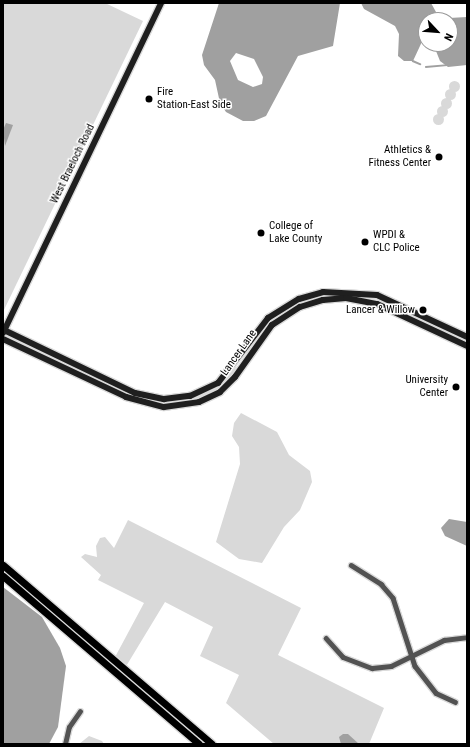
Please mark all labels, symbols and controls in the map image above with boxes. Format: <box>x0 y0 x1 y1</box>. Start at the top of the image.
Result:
north arrow <box>418 12 458 52</box>
text: N <box>441 31 456 43</box>
place label: Fire Station-East Side <box>157 86 231 112</box>
marker: Fire Station-East Side <box>144 94 154 104</box>
street label: West Braeloch Road <box>48 122 98 206</box>
place label: Athletics & Fitness Center <box>368 144 431 170</box>
marker: Athletics & Fitness Center <box>434 152 444 162</box>
place label: College of Lake County <box>269 220 322 246</box>
marker: College of Lake County <box>256 228 266 238</box>
place label: WPDI & CLC Police <box>373 229 420 255</box>
marker: WPDI & CLC Police <box>360 237 370 247</box>
place label: Lancer & Willow <box>346 303 415 317</box>
marker: Lancer & Willow <box>418 305 428 315</box>
street label: Lancer Lane <box>218 328 260 378</box>
place label: University Center <box>405 374 448 400</box>
marker: University Center <box>451 382 461 392</box>

